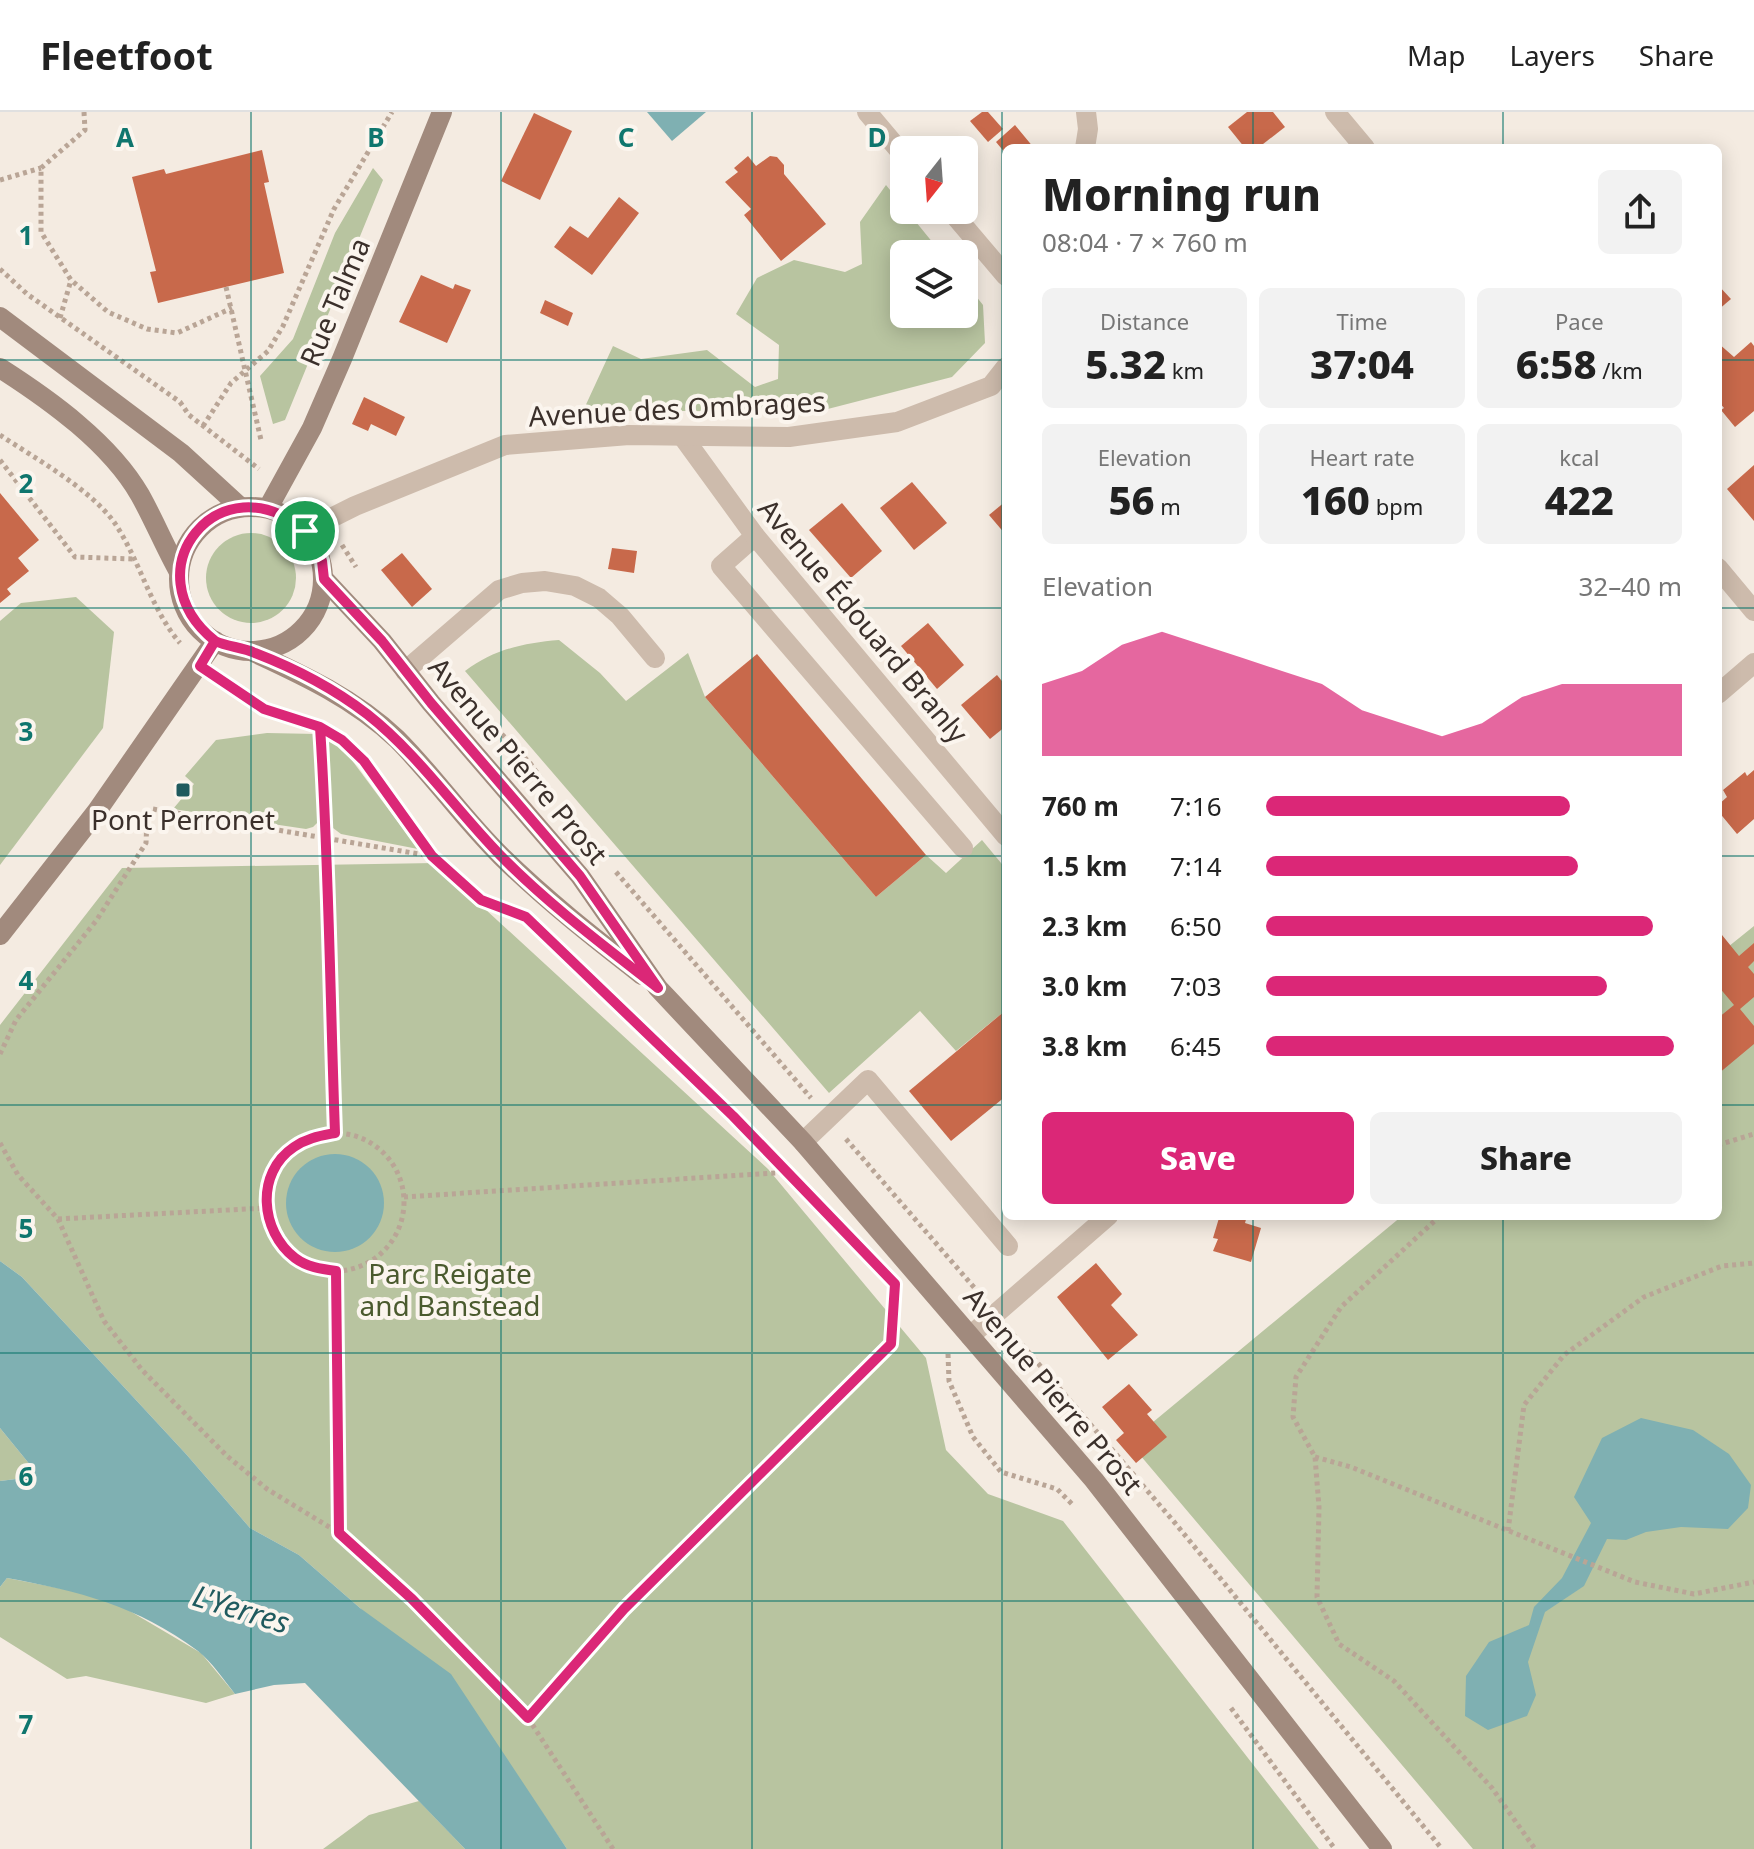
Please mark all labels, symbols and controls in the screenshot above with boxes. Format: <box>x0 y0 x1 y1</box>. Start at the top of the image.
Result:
text: Fleetfoot <box>40 29 213 81</box>
text: Map <box>1407 36 1465 74</box>
text: Layers <box>1509 36 1595 74</box>
text: Share <box>1639 36 1714 74</box>
text: A <box>116 119 134 155</box>
text: B <box>367 119 385 155</box>
text: C <box>618 119 634 155</box>
text: D <box>867 119 887 155</box>
north arrow <box>890 136 978 224</box>
map controls <box>890 136 978 328</box>
text: Morning run <box>1042 164 1321 224</box>
button: share <box>1598 170 1682 254</box>
text: 1 <box>19 217 33 253</box>
text: 08:04 · 7 × 760 m <box>1042 224 1248 260</box>
street label: Rue Talma <box>290 232 378 372</box>
button: layers <box>890 240 978 328</box>
text: Distance <box>1100 306 1189 336</box>
text: Time <box>1337 306 1387 336</box>
text: Pace <box>1555 306 1604 336</box>
text: 5.32 <box>1085 336 1166 391</box>
text: 37:04 <box>1310 336 1414 391</box>
text: 6:58 <box>1516 336 1597 391</box>
text: km <box>1166 355 1204 385</box>
text: /km <box>1597 355 1643 385</box>
street label: Avenue des Ombrages <box>527 381 827 435</box>
text: Elevation <box>1098 442 1192 472</box>
text: Heart rate <box>1309 442 1415 472</box>
text: kcal <box>1559 442 1599 472</box>
text: 2 <box>19 465 34 501</box>
text: 56 <box>1108 472 1155 527</box>
text: 160 <box>1301 472 1370 527</box>
text: 422 <box>1545 472 1614 527</box>
street label: Avenue Édouard Branly <box>750 490 978 751</box>
text: m <box>1155 491 1181 521</box>
text: bpm <box>1370 491 1423 521</box>
pin <box>271 497 339 565</box>
icon: arrive <box>283 509 327 553</box>
text: Elevation <box>1042 568 1153 604</box>
text: 32–40 m <box>1578 568 1682 604</box>
street label: Avenue Pierre Prost <box>421 649 617 872</box>
text: 3 <box>19 713 33 749</box>
marker: Pont Perronet <box>174 781 192 799</box>
text: 760 m <box>1042 788 1119 824</box>
text: 7:16 <box>1170 788 1222 824</box>
place label: Pont Perronet <box>91 800 275 838</box>
text: 1.5 km <box>1042 848 1127 884</box>
text: 7:14 <box>1170 848 1222 884</box>
text: 2.3 km <box>1042 908 1127 944</box>
text: 6:50 <box>1170 908 1222 944</box>
text: 4 <box>19 962 34 998</box>
text: 3.0 km <box>1042 968 1127 1004</box>
text: 7:03 <box>1170 968 1222 1004</box>
text: 3.8 km <box>1042 1028 1127 1064</box>
text: 6:45 <box>1170 1028 1222 1064</box>
button: Save <box>1042 1112 1354 1204</box>
button: Share <box>1370 1112 1682 1204</box>
text: 5 <box>19 1210 33 1246</box>
park label: Parc Reigate and Banstead <box>360 1254 540 1324</box>
street label: Avenue Pierre Prost <box>956 1279 1152 1502</box>
text: 6 <box>19 1458 34 1494</box>
water label: L'Yerres <box>188 1575 295 1643</box>
text: 7 <box>19 1706 34 1742</box>

